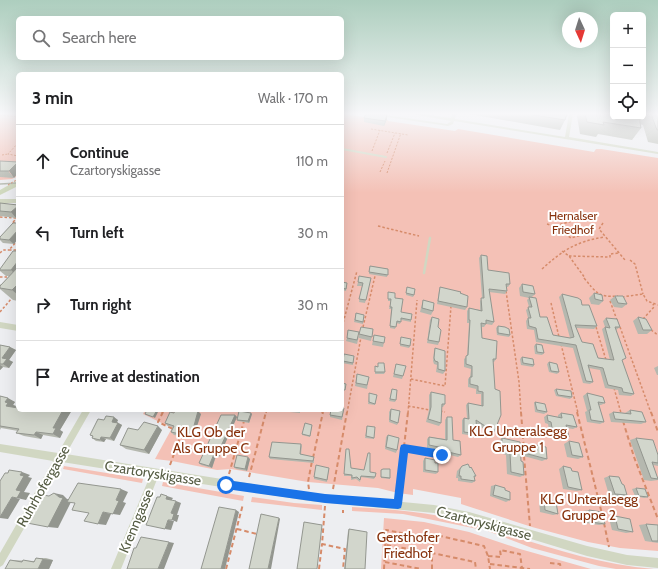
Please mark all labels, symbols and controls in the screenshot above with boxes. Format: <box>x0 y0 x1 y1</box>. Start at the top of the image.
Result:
north arrow <box>562 12 598 48</box>
map controls <box>610 12 646 120</box>
button: + <box>610 12 646 48</box>
search box <box>16 16 344 60</box>
icon: search <box>30 27 52 49</box>
text: Search here <box>62 29 137 47</box>
button: − <box>610 48 646 84</box>
button: locate <box>610 84 646 120</box>
text: 3 min <box>32 88 73 108</box>
text: Walk · 170 m <box>258 90 328 106</box>
text: Continue <box>70 144 129 162</box>
icon: ahead <box>32 150 54 172</box>
text: 110 m <box>296 153 328 169</box>
text: Czartoryskigasse <box>70 162 161 178</box>
park label: Hernalser Friedhof <box>549 208 597 237</box>
icon: left <box>32 222 54 244</box>
text: Turn left <box>70 224 124 242</box>
text: 30 m <box>298 225 328 241</box>
icon: right <box>32 294 54 316</box>
text: Turn right <box>70 296 131 314</box>
text: 30 m <box>298 297 328 313</box>
icon: arrive <box>32 366 54 388</box>
text: Arrive at destination <box>70 368 200 386</box>
park label: KLG Unteralsegg Gruppe 1 <box>469 422 568 456</box>
park label: KLG Ob der Als Gruppe C <box>173 423 250 457</box>
street label: Ruhrhofergasse <box>12 442 74 530</box>
route end <box>433 446 451 464</box>
street label: Czartoryskigasse <box>103 456 203 490</box>
route start <box>217 476 235 494</box>
street label: Krenngasse <box>115 486 157 556</box>
park label: KLG Unteralsegg Gruppe 2 <box>540 490 639 524</box>
street label: Czartoryskigasse <box>435 502 533 544</box>
park label: Gersthofer Friedhof <box>377 528 440 562</box>

